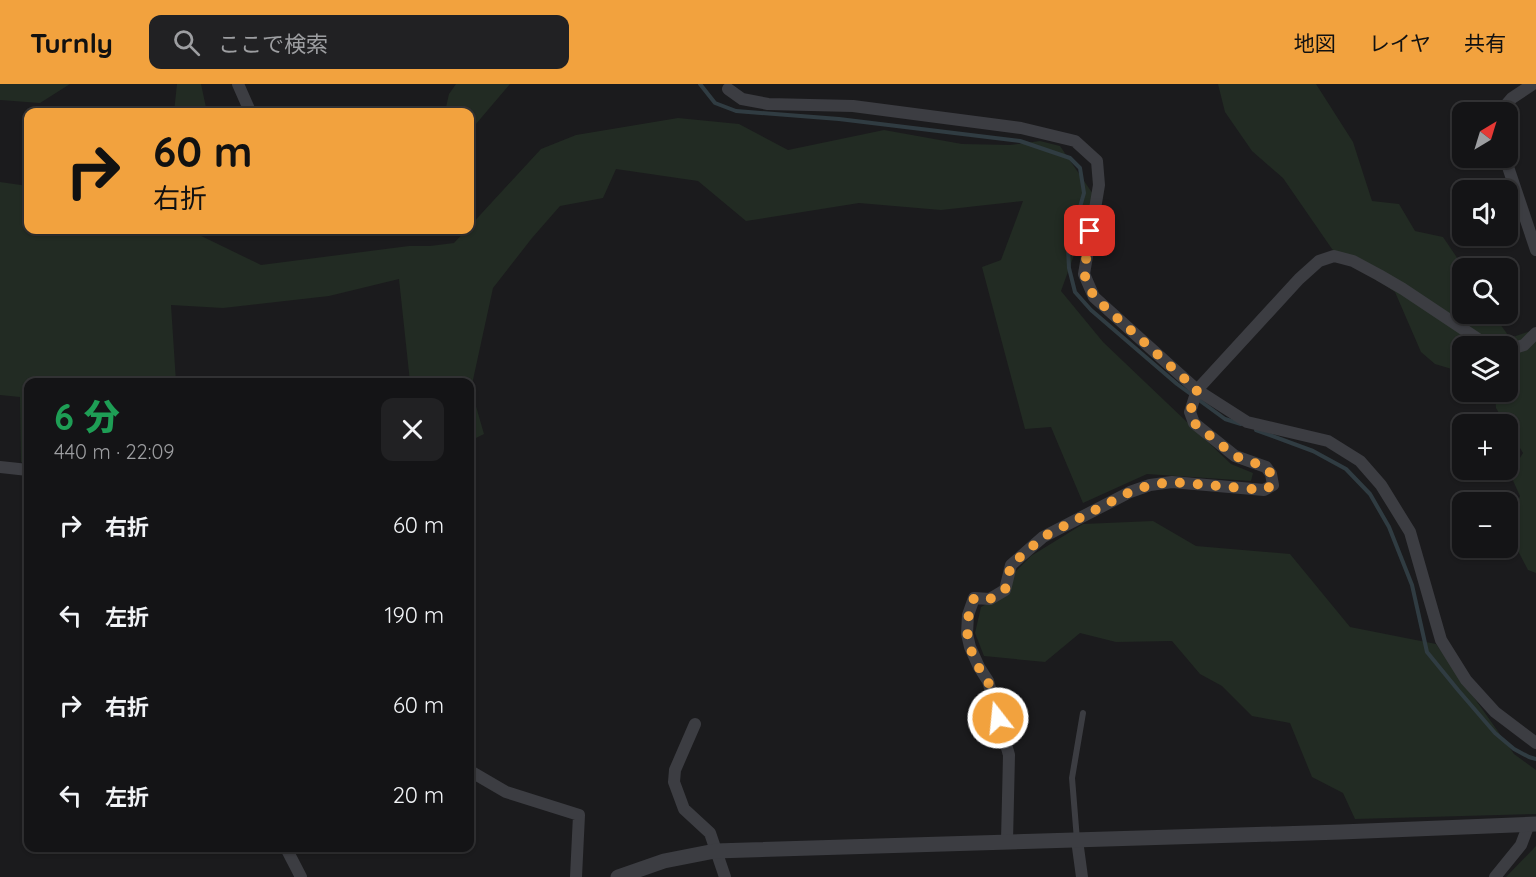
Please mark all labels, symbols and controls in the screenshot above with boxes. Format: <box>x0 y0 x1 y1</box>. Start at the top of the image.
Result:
search box <box>149 15 569 69</box>
text: Turnly <box>30 25 113 60</box>
icon: search <box>170 26 203 59</box>
text: ここで検索 <box>218 30 328 58</box>
text: 地図 <box>1294 30 1336 56</box>
text: レイヤ <box>1369 30 1431 56</box>
text: 共有 <box>1464 30 1506 56</box>
north arrow <box>1452 102 1518 168</box>
map controls <box>1452 102 1518 558</box>
text: 60 m <box>153 125 253 178</box>
icon: right <box>54 132 132 210</box>
button: sound <box>1452 180 1518 246</box>
text: 右折 <box>153 181 207 215</box>
pin <box>1064 205 1115 256</box>
icon: arrive <box>1073 214 1106 247</box>
button: search <box>1452 258 1518 324</box>
button: layers <box>1452 336 1518 402</box>
text: 6 分 <box>54 394 120 439</box>
button: close <box>381 398 444 461</box>
button: + <box>1452 414 1518 480</box>
text: 440 m · 22:09 <box>54 439 174 464</box>
button: − <box>1452 492 1518 558</box>
icon: right <box>54 509 87 542</box>
text: 60 m <box>393 511 444 539</box>
text: 右折 <box>105 513 149 541</box>
icon: left <box>54 599 87 632</box>
text: 190 m <box>384 601 444 629</box>
text: 左折 <box>105 603 149 631</box>
position arrow <box>966 686 1030 750</box>
icon: right <box>54 689 87 722</box>
text: 60 m <box>393 691 444 719</box>
text: 右折 <box>105 693 149 721</box>
icon: left <box>54 779 87 812</box>
text: 20 m <box>393 781 444 809</box>
text: 左折 <box>105 783 149 811</box>

